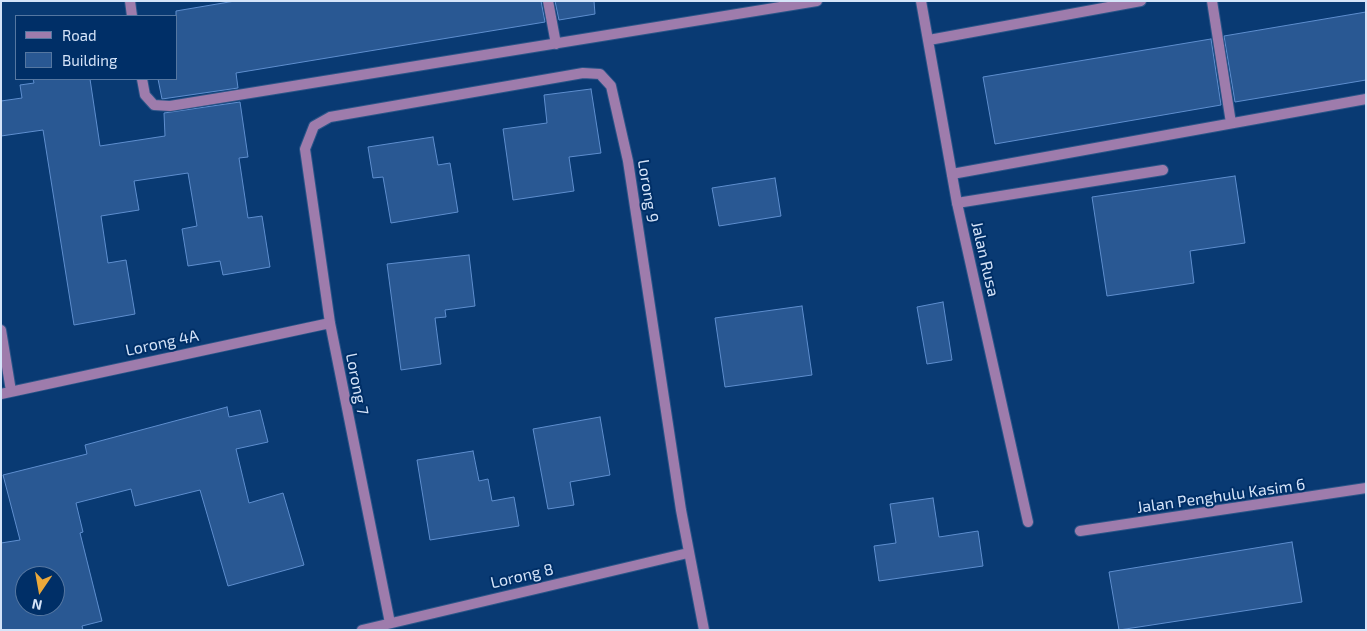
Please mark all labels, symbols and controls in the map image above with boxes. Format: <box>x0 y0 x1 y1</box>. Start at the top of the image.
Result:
legend <box>15 15 178 80</box>
text: Road <box>62 26 97 44</box>
text: Building <box>62 51 117 69</box>
street label: Lorong 9 <box>634 158 662 224</box>
street label: Jalan Rusa <box>967 220 1003 298</box>
street label: Lorong 4A <box>124 326 200 360</box>
street label: Lorong 7 <box>342 351 372 417</box>
street label: Jalan Penghulu Kasim 6 <box>1136 475 1306 517</box>
street label: Lorong 8 <box>489 559 555 593</box>
north arrow <box>15 566 65 616</box>
text: N <box>30 596 44 615</box>

